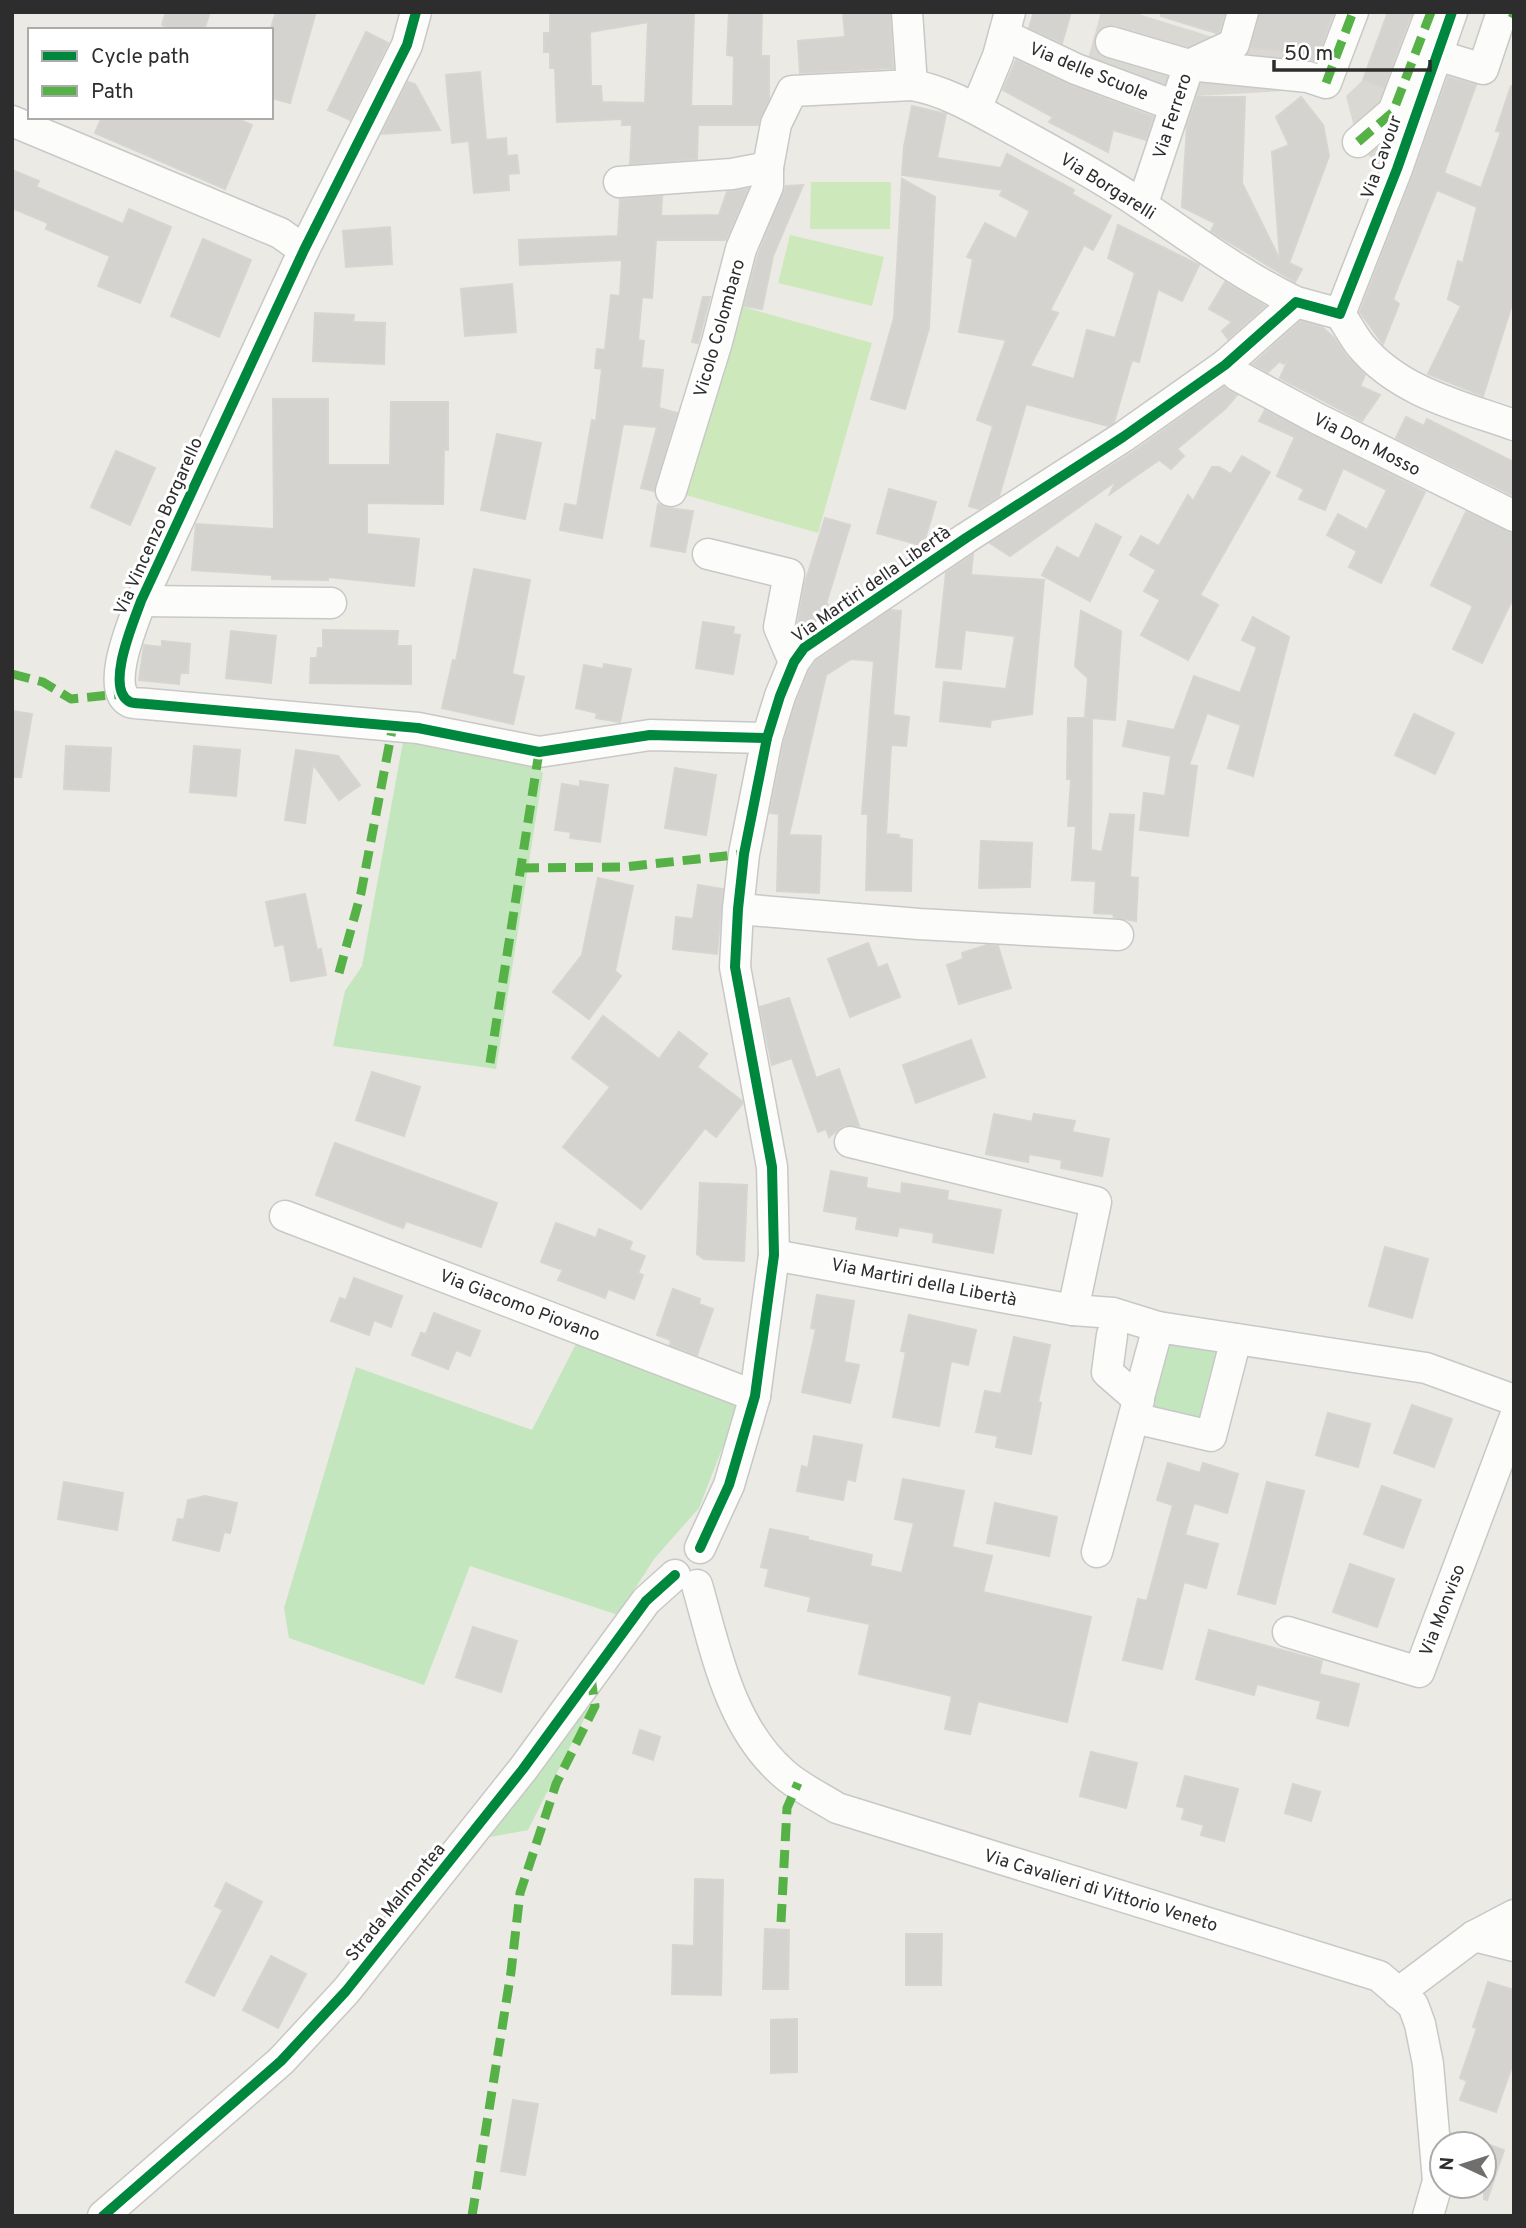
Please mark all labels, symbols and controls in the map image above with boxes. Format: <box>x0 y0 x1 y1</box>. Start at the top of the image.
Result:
legend <box>28 28 273 119</box>
scale bar <box>1274 28 1430 72</box>
street label: Via delle Scuole <box>1025 38 1152 107</box>
text: 50 m <box>1284 41 1333 68</box>
text: Cycle path <box>91 44 190 71</box>
street label: Via Ferrero <box>1149 71 1198 162</box>
text: Path <box>91 79 134 106</box>
street label: Via Cavour <box>1357 112 1408 203</box>
street label: Via Borgarelli <box>1055 149 1159 226</box>
street label: Vicolo Colombaro <box>690 257 751 400</box>
street label: Via Don Mosso <box>1309 408 1424 482</box>
street label: Via Vincenzo Borgarello <box>110 434 209 619</box>
street label: Via Martiri della Libertà <box>788 522 956 649</box>
street label: Via Martiri della Libertà <box>829 1254 1019 1313</box>
street label: Via Giacomo Piovano <box>436 1265 603 1348</box>
street label: Via Monviso <box>1415 1561 1471 1660</box>
street label: Strada Malmontea <box>341 1839 451 1967</box>
street label: Via Cavalieri di Vittorio Veneto <box>981 1845 1220 1938</box>
north arrow <box>1428 2130 1498 2200</box>
text: N <box>1436 2156 1460 2172</box>

